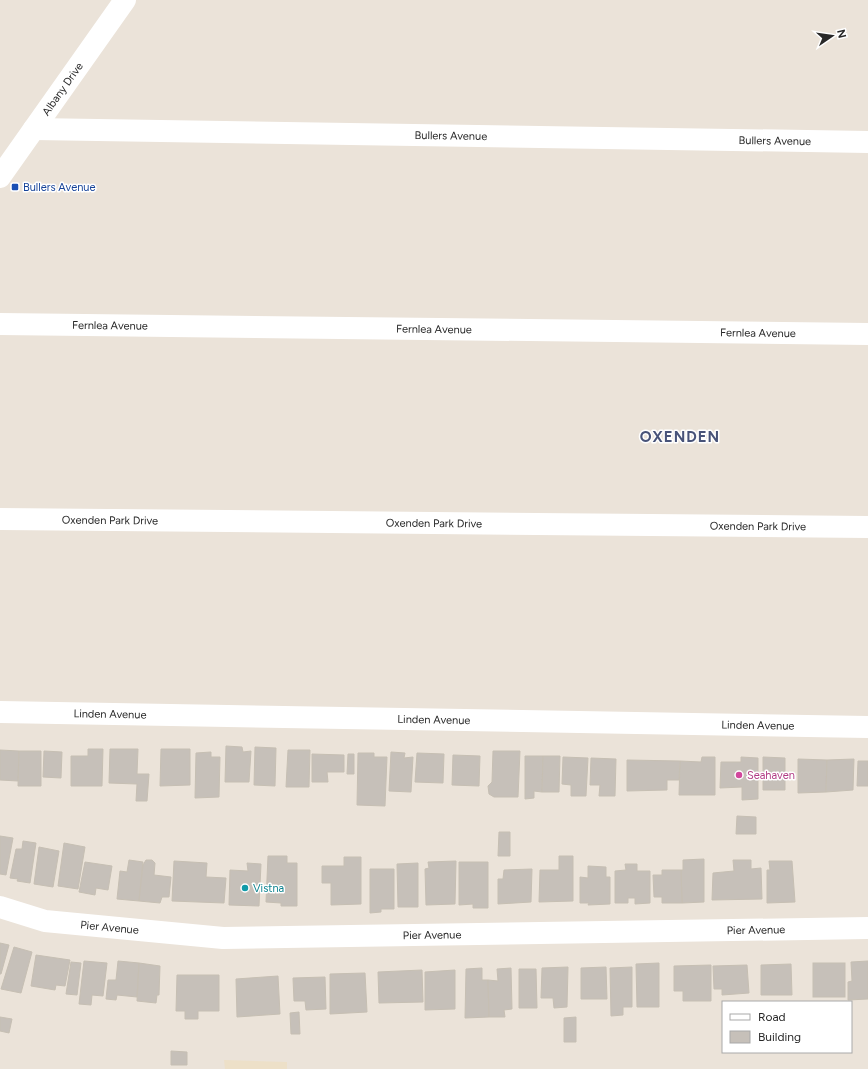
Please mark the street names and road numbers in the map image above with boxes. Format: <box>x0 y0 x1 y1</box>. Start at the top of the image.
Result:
street label: Albany Drive <box>40 60 86 118</box>
street label: Bullers Avenue <box>415 129 487 143</box>
street label: Bullers Avenue <box>739 134 811 148</box>
street label: Fernlea Avenue <box>72 319 148 333</box>
street label: Fernlea Avenue <box>396 323 472 336</box>
street label: Fernlea Avenue <box>720 326 796 340</box>
street label: Oxenden Park Drive <box>62 514 158 527</box>
street label: Oxenden Park Drive <box>386 517 482 530</box>
street label: Oxenden Park Drive <box>710 520 806 533</box>
street label: Linden Avenue <box>73 707 147 722</box>
street label: Linden Avenue <box>397 713 471 727</box>
street label: Linden Avenue <box>721 718 794 733</box>
street label: Pier Avenue <box>80 918 139 937</box>
street label: Pier Avenue <box>727 923 785 937</box>
street label: Pier Avenue <box>403 928 461 942</box>

